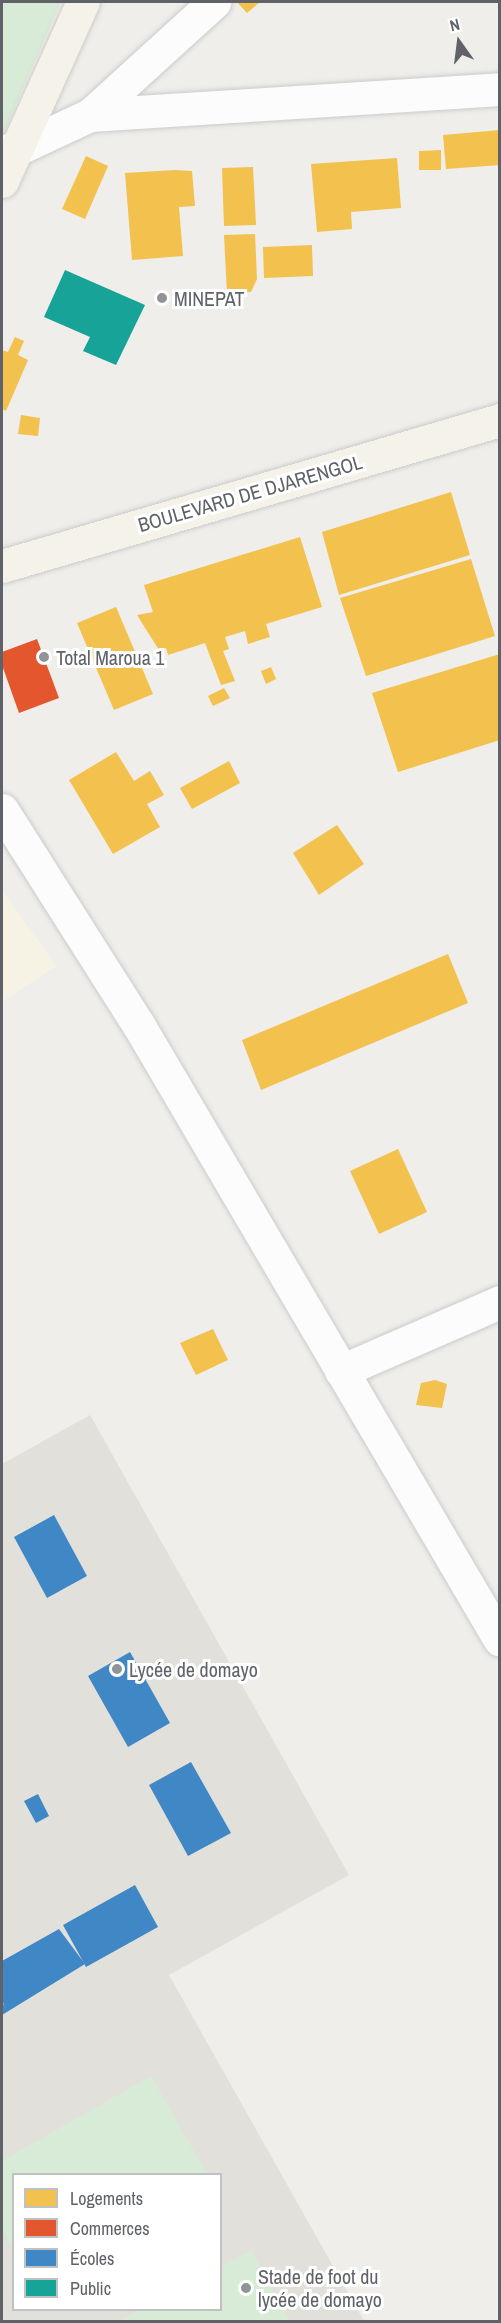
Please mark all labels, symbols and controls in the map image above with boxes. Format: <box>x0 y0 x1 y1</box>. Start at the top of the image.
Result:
north arrow <box>429 12 489 72</box>
text: N <box>447 13 462 36</box>
place label: MINEPAT <box>174 286 244 310</box>
marker: MINEPAT <box>155 291 169 305</box>
street label: BOULEVARD DE DJARENGOL <box>135 449 365 537</box>
place label: Total Maroua 1 <box>56 645 164 669</box>
marker: Total Maroua 1 <box>37 650 51 664</box>
place label: Lycée de domayo <box>129 1657 258 1681</box>
marker: Lycée de domayo <box>110 1662 124 1676</box>
legend <box>12 2173 222 2311</box>
text: Logements <box>70 2186 143 2211</box>
text: Commerces <box>70 2216 150 2241</box>
text: Écoles <box>70 2246 114 2271</box>
place label: Stade de foot du lycée de domayo <box>258 2264 382 2311</box>
text: Public <box>70 2276 111 2301</box>
marker: Stade de foot du lycée de domayo <box>239 2281 253 2295</box>

